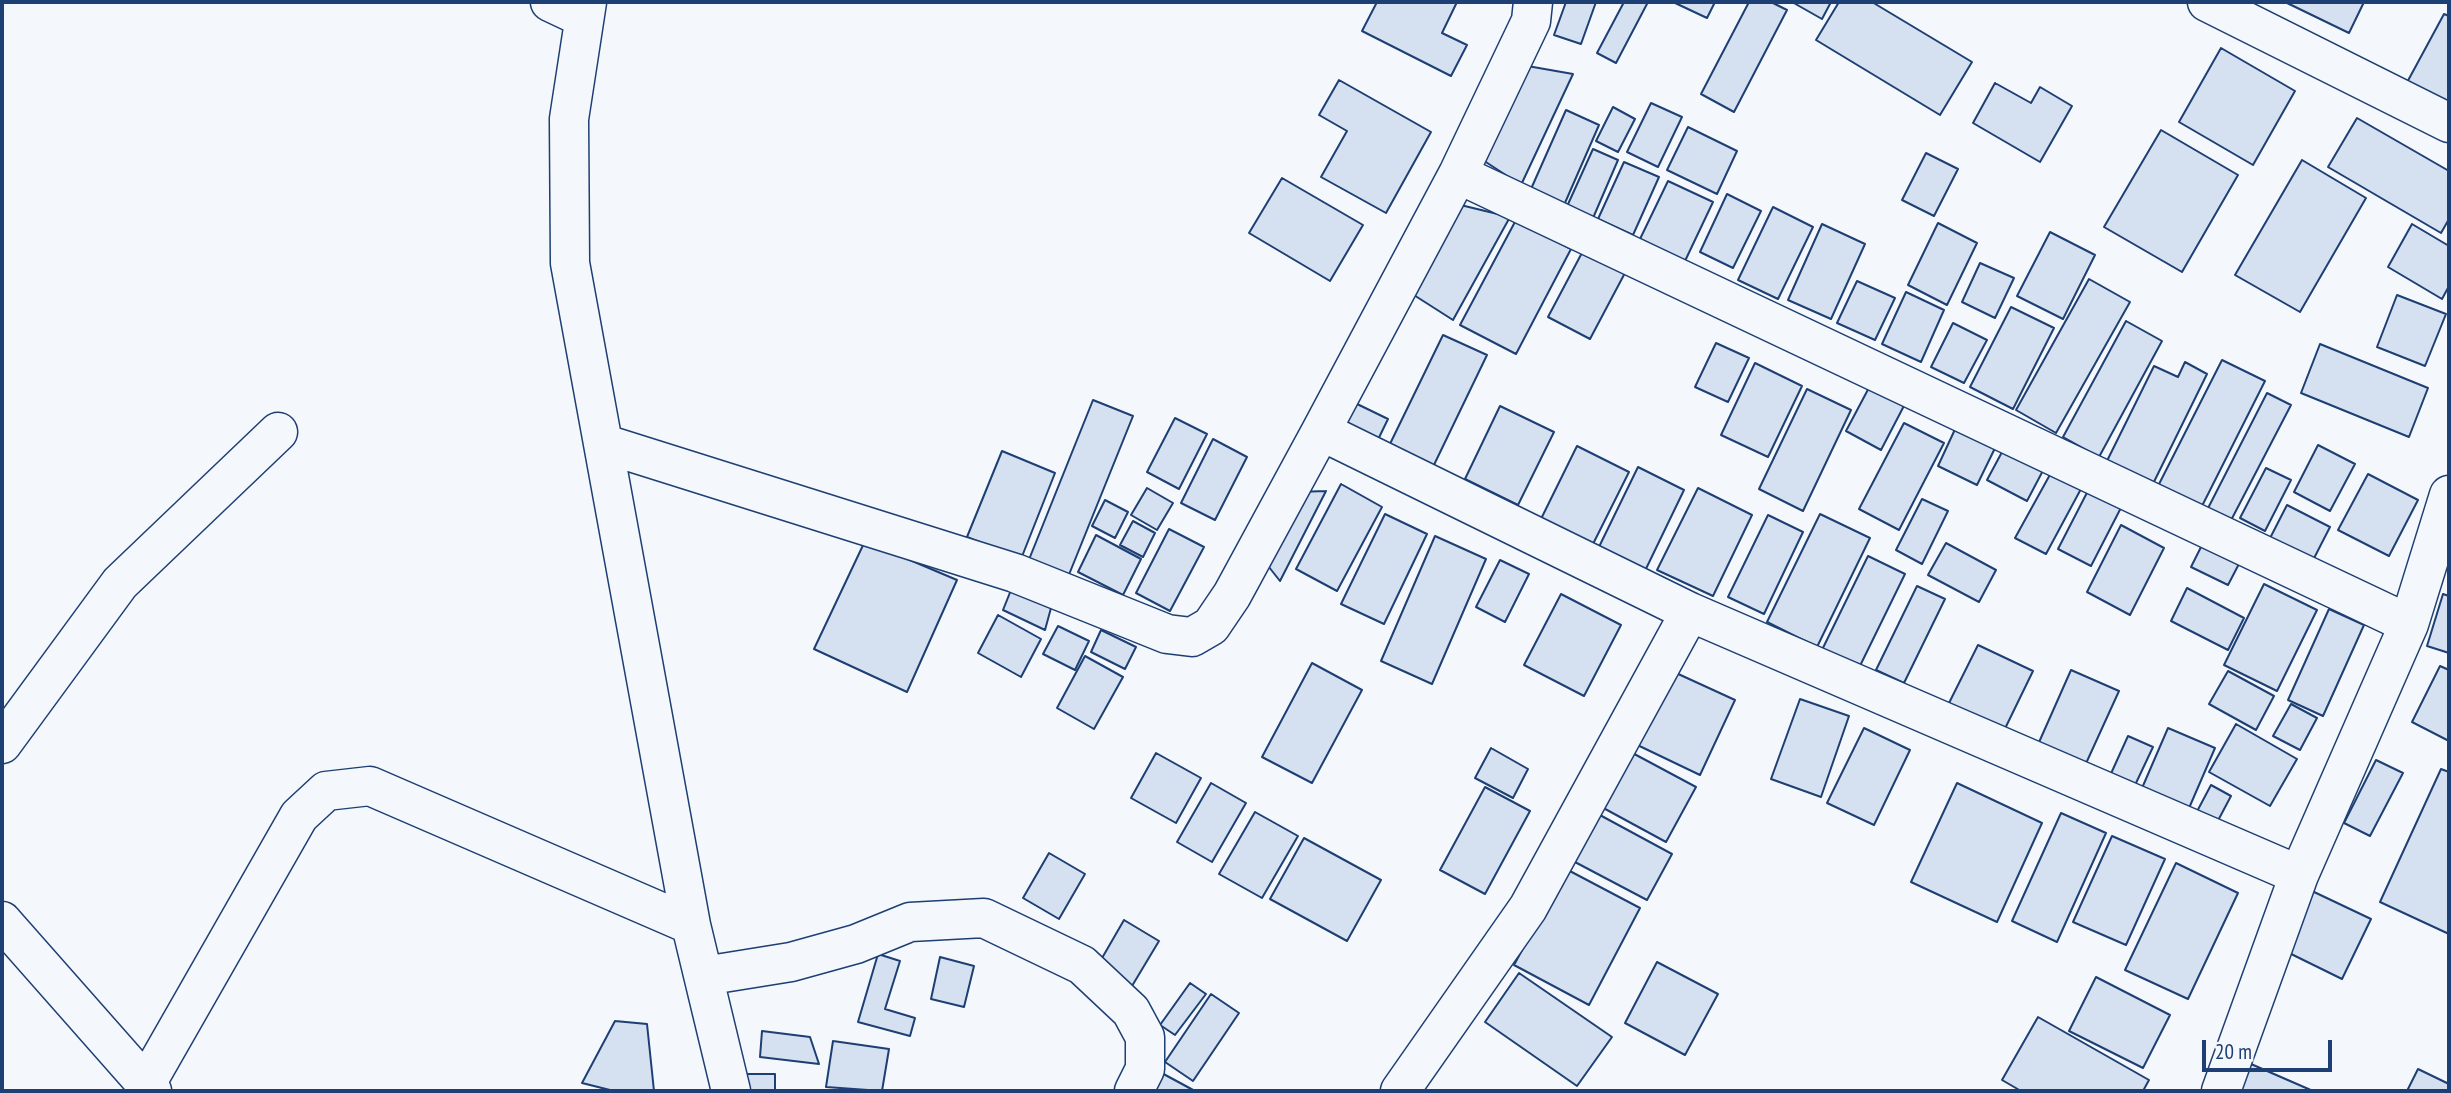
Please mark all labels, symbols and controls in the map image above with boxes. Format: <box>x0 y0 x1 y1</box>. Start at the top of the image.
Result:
scale bar <box>2206 1026 2336 1070</box>
text: 20 m <box>2215 1038 2252 1065</box>

